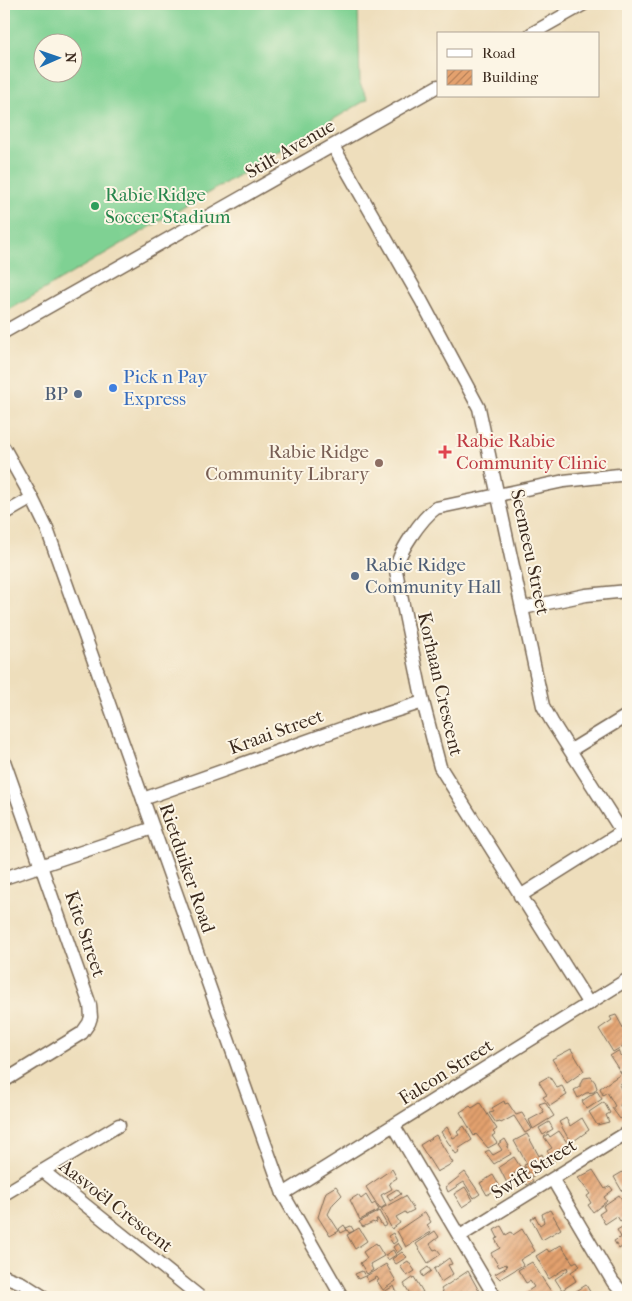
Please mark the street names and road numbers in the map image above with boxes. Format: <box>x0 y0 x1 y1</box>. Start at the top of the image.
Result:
street label: Stilt Avenue <box>241 115 339 183</box>
street label: Seemeeu Street <box>506 487 554 617</box>
street label: Korhaan Crescent <box>413 610 467 758</box>
street label: Kraai Street <box>226 705 327 759</box>
street label: Rietduiker Road <box>155 800 220 936</box>
street label: Kite Street <box>60 888 110 980</box>
street label: Falcon Street <box>395 1034 497 1110</box>
street label: Swift Street <box>487 1134 581 1204</box>
street label: Aasvoël Crescent <box>54 1154 177 1257</box>

